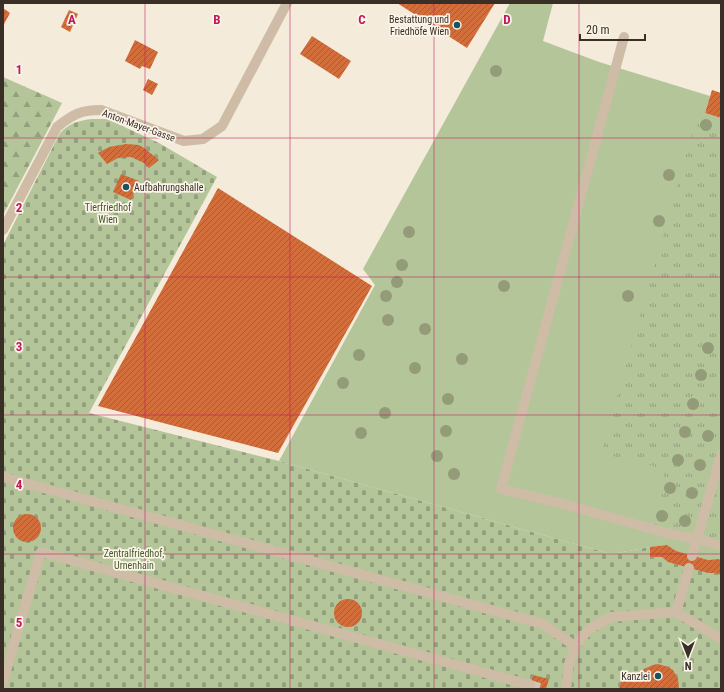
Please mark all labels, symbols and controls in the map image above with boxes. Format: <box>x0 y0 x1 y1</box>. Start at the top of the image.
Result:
text: A <box>68 12 76 27</box>
text: B <box>213 12 221 27</box>
text: C <box>358 12 366 27</box>
text: D <box>503 12 511 27</box>
place label: Bestattung und Friedhöfe Wien <box>389 14 449 37</box>
scale bar <box>580 16 645 42</box>
marker: Bestattung und Friedhöfe Wien <box>452 20 462 30</box>
text: 20 m <box>586 23 610 37</box>
text: 1 <box>16 62 22 77</box>
street label: Anton-Mayer-Gasse <box>101 107 177 144</box>
marker: Aufbahrungshalle <box>121 182 131 192</box>
place label: Aufbahrungshalle <box>134 182 204 193</box>
text: 2 <box>16 200 23 215</box>
park label: Tierfriedhof Wien <box>85 202 132 225</box>
text: 3 <box>16 339 22 354</box>
text: 4 <box>16 477 23 492</box>
park label: Zentralfriedhof, Urnenhain <box>104 548 164 571</box>
text: 5 <box>16 615 23 630</box>
north arrow <box>668 636 708 676</box>
text: N <box>684 659 691 672</box>
place label: Kanzlei <box>621 671 650 682</box>
marker: Kanzlei <box>653 671 663 681</box>

